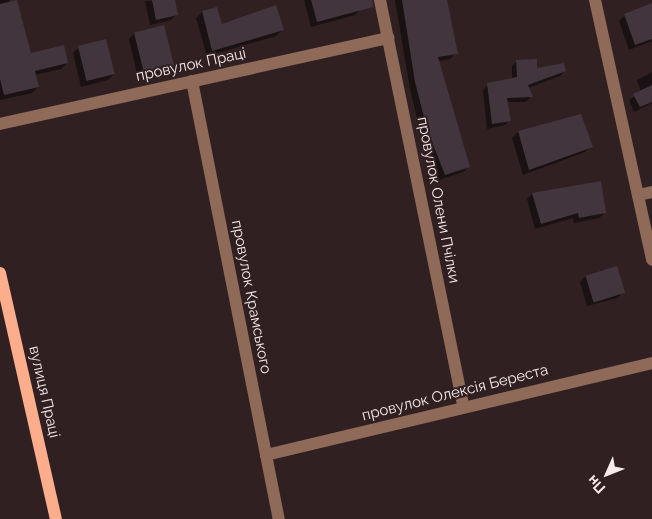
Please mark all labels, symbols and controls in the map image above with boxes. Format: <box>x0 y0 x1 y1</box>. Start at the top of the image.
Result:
street label: провулок Праці <box>134 45 248 85</box>
street label: провулок Олени Пчілки <box>413 115 463 285</box>
street label: провулок Крамського <box>227 219 275 375</box>
street label: вулиця Праці <box>25 344 63 440</box>
street label: провулок Олексія Береста <box>360 361 550 425</box>
north arrow <box>582 449 632 499</box>
text: Пн <box>584 472 608 497</box>

